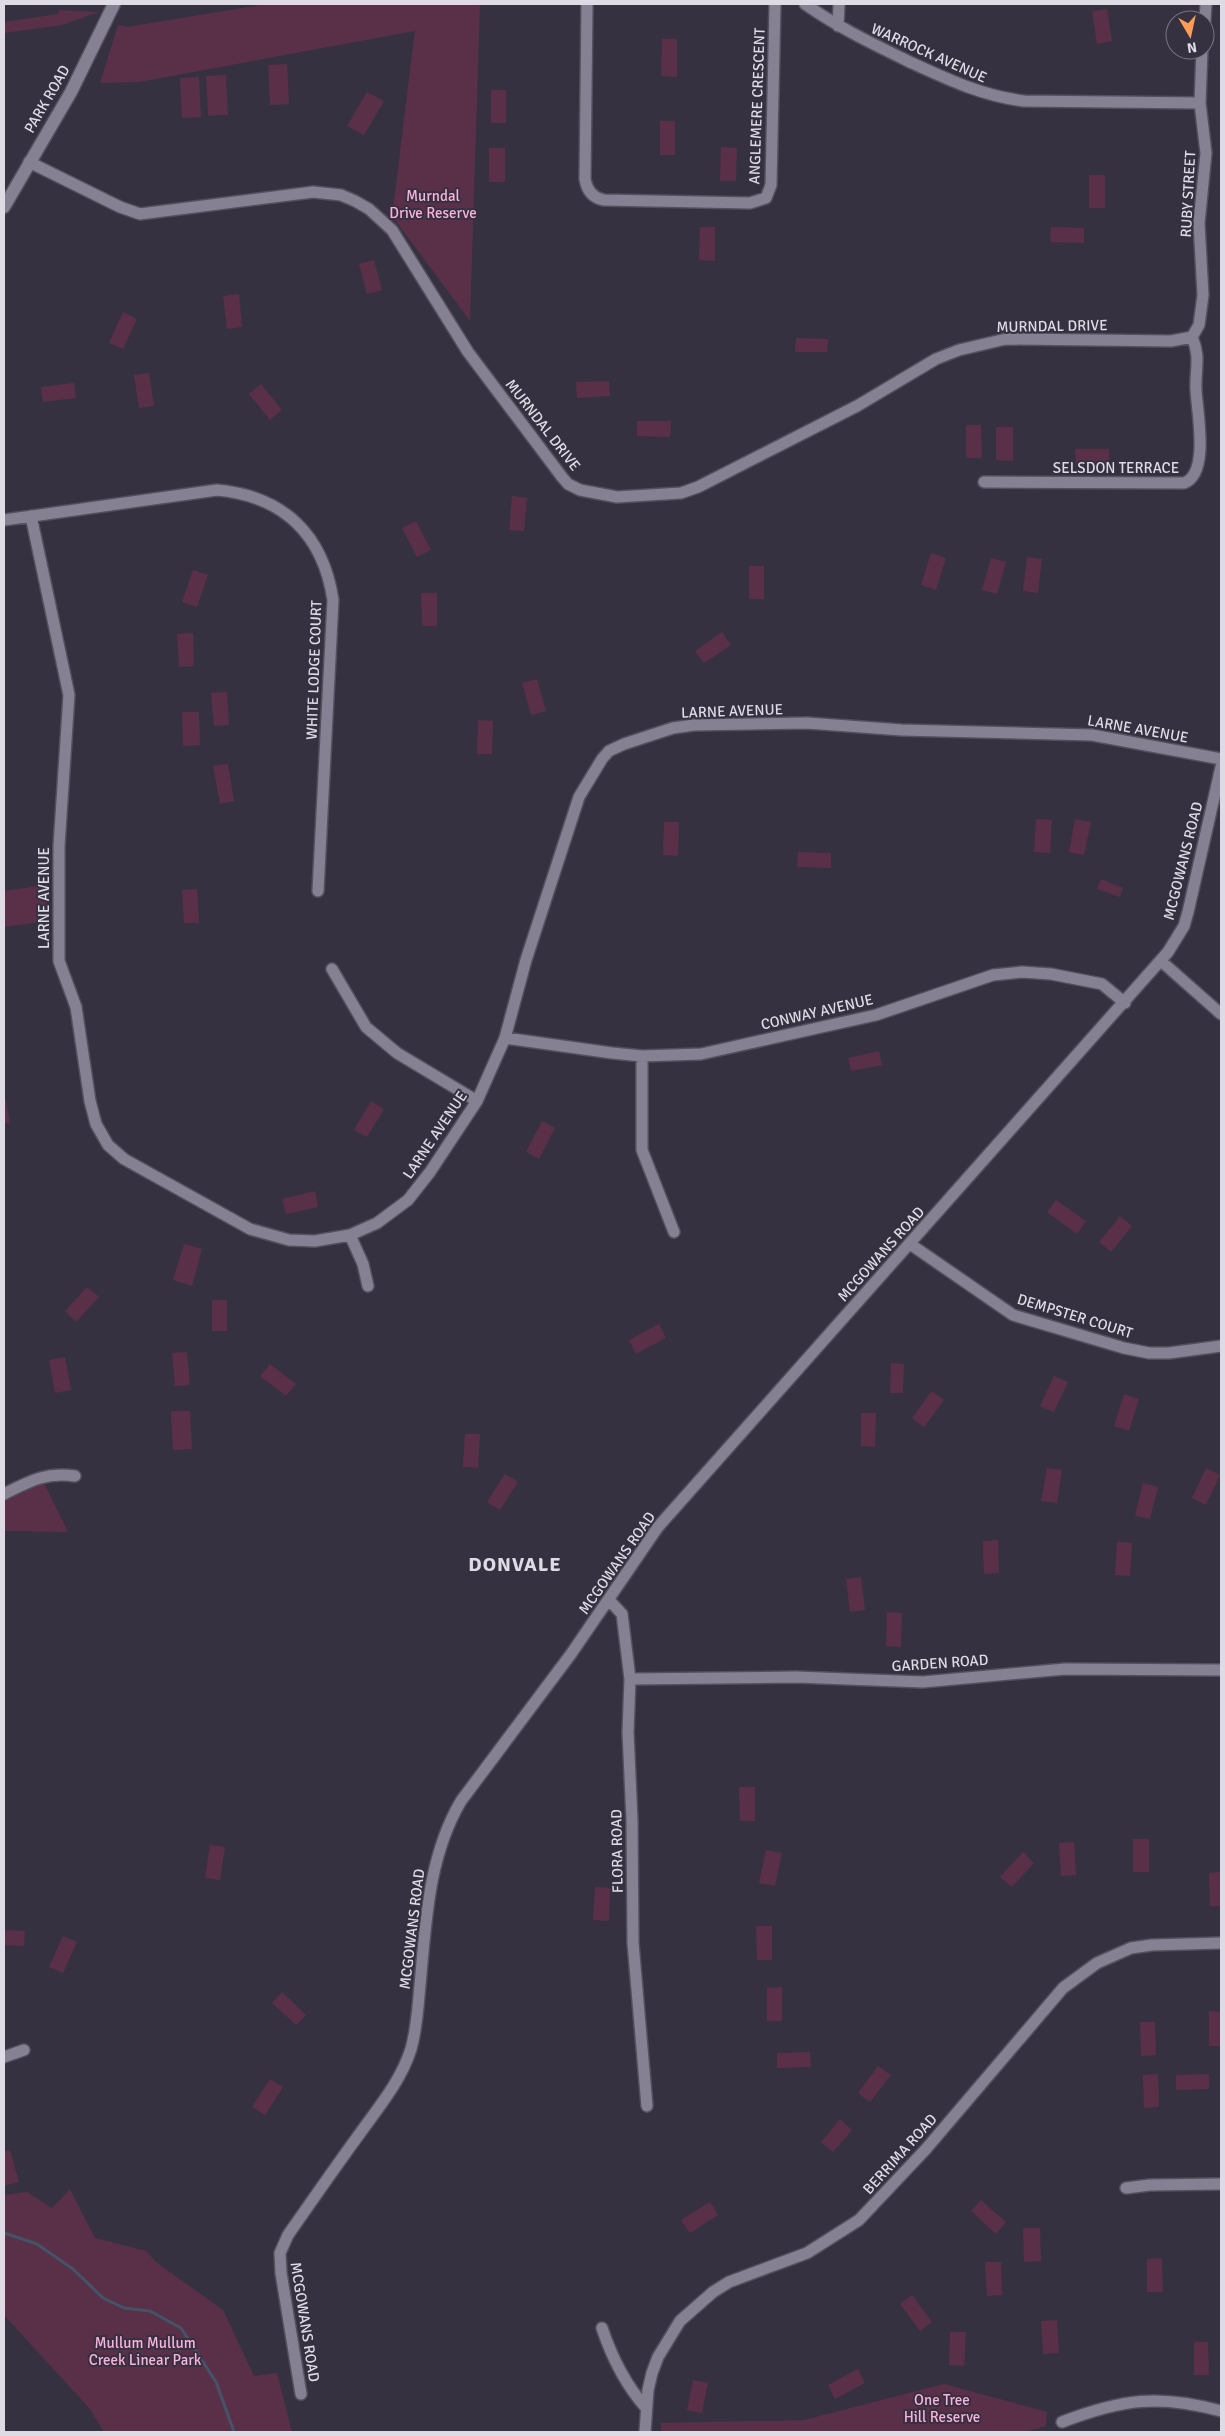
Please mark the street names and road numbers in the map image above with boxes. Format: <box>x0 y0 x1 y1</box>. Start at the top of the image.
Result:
street label: WARROCK AVENUE <box>868 19 990 87</box>
street label: ANGLEMERE CRESCENT <box>745 27 769 185</box>
street label: PARK ROAD <box>20 62 74 136</box>
street label: RUBY STREET <box>1177 149 1199 238</box>
street label: MURNDAL DRIVE <box>996 316 1108 336</box>
street label: MURNDAL DRIVE <box>502 376 584 474</box>
street label: SELSDON TERRACE <box>1053 459 1179 477</box>
street label: WHITE LODGE COURT <box>303 599 325 740</box>
street label: LARNE AVENUE <box>681 700 783 722</box>
street label: LARNE AVENUE <box>1086 711 1190 747</box>
street label: MCGOWANS ROAD <box>1160 800 1206 922</box>
street label: LARNE AVENUE <box>35 847 53 949</box>
street label: CONWAY AVENUE <box>759 990 875 1034</box>
street label: LARNE AVENUE <box>399 1088 471 1182</box>
street label: MCGOWANS ROAD <box>834 1203 928 1305</box>
street label: DEMPSTER COURT <box>1015 1290 1136 1342</box>
street label: MCGOWANS ROAD <box>575 1508 659 1618</box>
street label: GARDEN ROAD <box>891 1651 989 1675</box>
street label: FLORA ROAD <box>607 1809 627 1893</box>
street label: MCGOWANS ROAD <box>396 1868 428 1990</box>
street label: BERRIMA ROAD <box>859 2110 941 2198</box>
street label: MCGOWANS ROAD <box>287 2261 323 2383</box>

